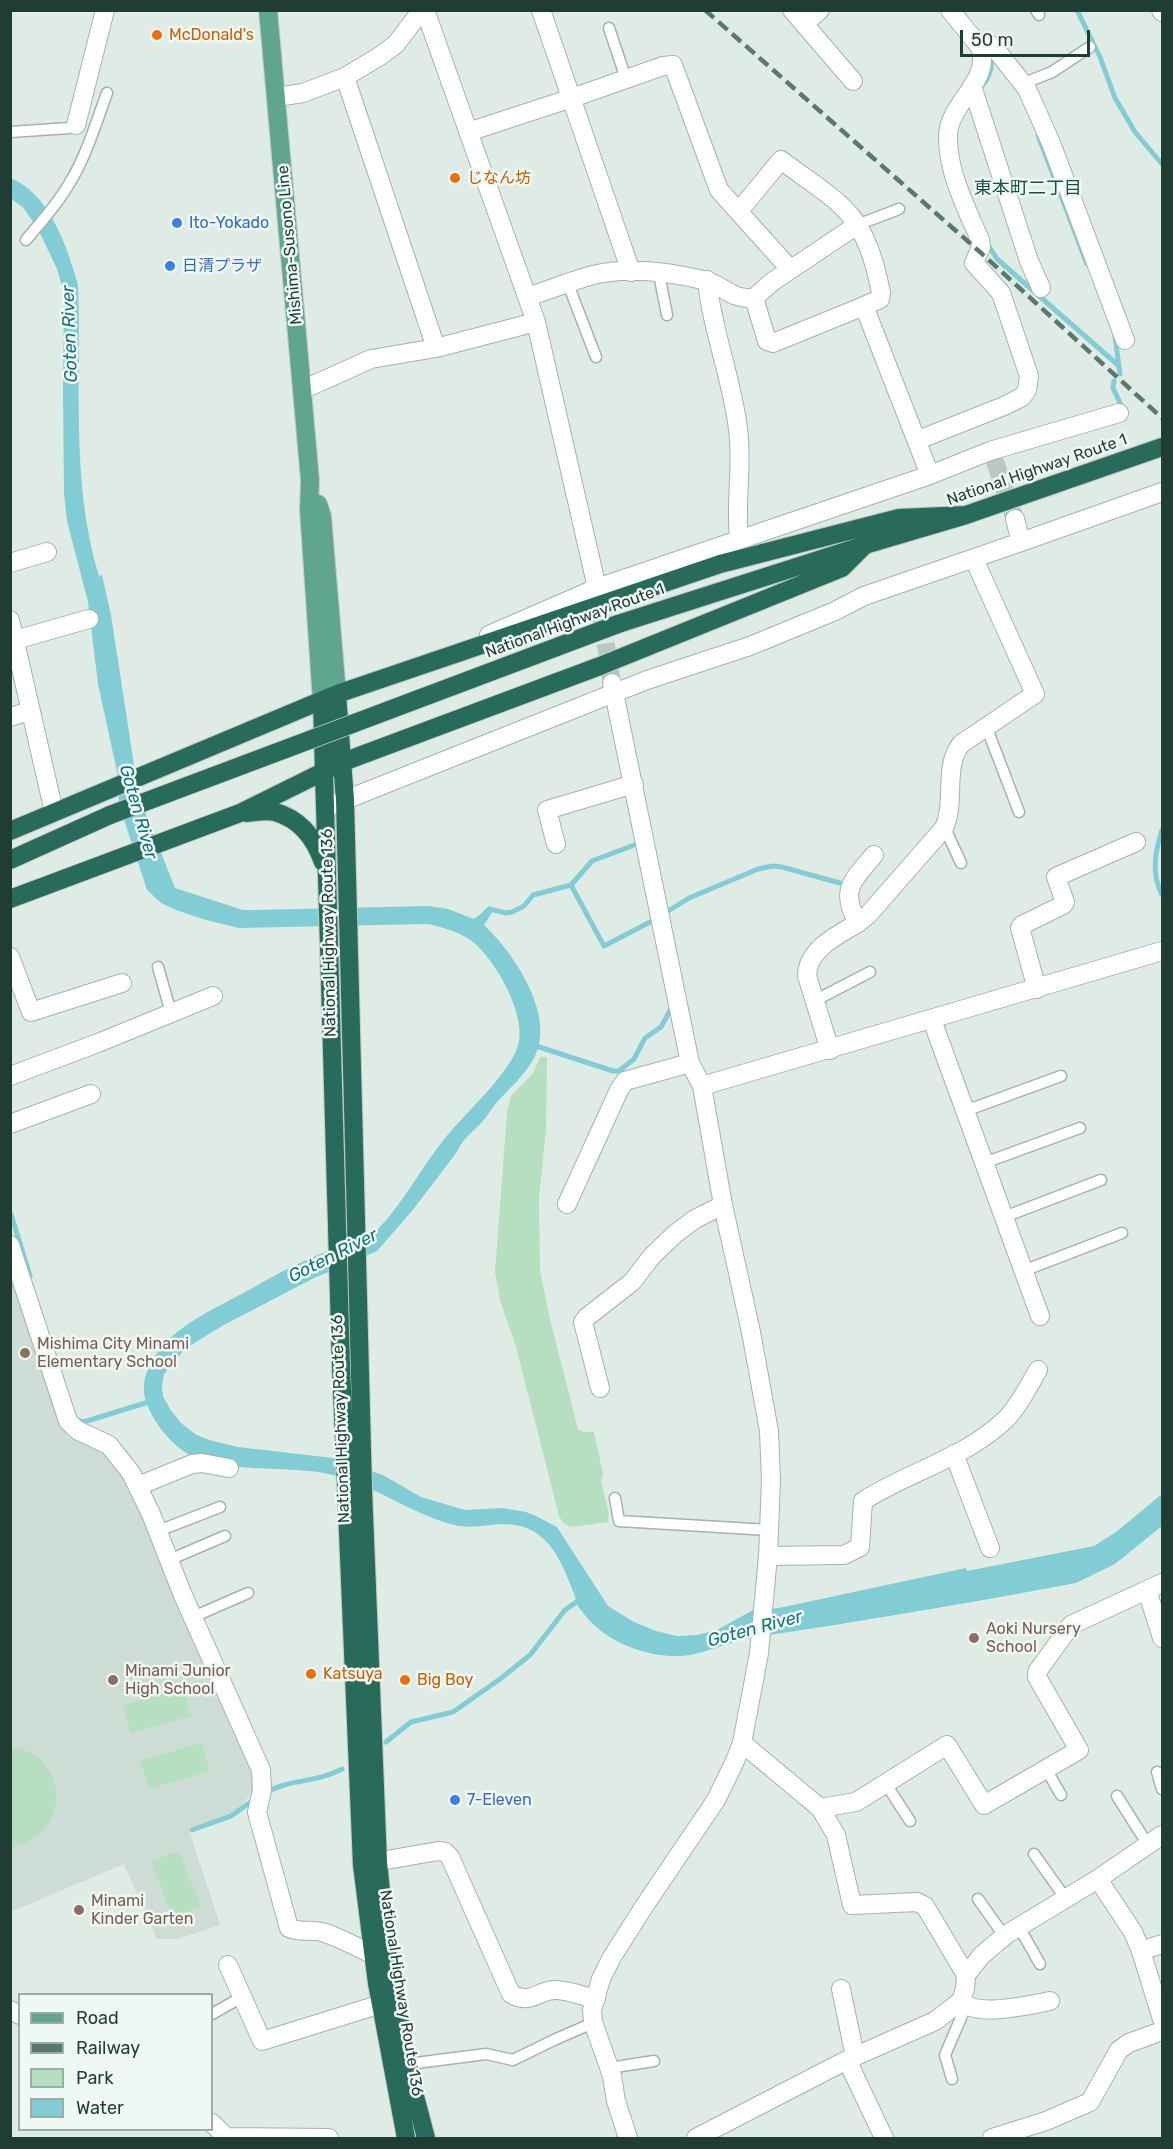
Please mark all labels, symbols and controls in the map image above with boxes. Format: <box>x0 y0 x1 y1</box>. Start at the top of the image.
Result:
scale bar <box>963 18 1094 56</box>
place label: McDonald's <box>169 25 254 45</box>
marker: McDonald's <box>150 28 164 42</box>
text: 50 m <box>971 29 1014 51</box>
street label: Mishima-Susono Line <box>273 164 307 326</box>
place label: じなん坊 <box>467 168 531 188</box>
marker: じなん坊 <box>448 171 462 185</box>
district label: 東本町二丁目 <box>974 178 1082 200</box>
place label: Ito-Yokado <box>189 213 269 233</box>
marker: Ito-Yokado <box>170 216 184 230</box>
place label: 日清プラザ <box>182 256 262 276</box>
marker: 日清プラザ <box>163 259 177 273</box>
water label: Goten River <box>58 285 82 383</box>
street label: National Highway Route 1 <box>944 430 1130 510</box>
street label: National Highway Route 1 <box>483 580 667 662</box>
water label: Goten River <box>114 762 162 862</box>
street label: National Highway Route 136 <box>318 829 340 1037</box>
water label: Goten River <box>285 1224 381 1288</box>
street label: National Highway Route 136 <box>328 1315 354 1523</box>
place label: Mishima City Minami Elementary School <box>37 1334 189 1372</box>
marker: Mishima City Minami Elementary School <box>18 1346 32 1360</box>
water label: Goten River <box>705 1606 805 1652</box>
place label: Aoki Nursery School <box>986 1619 1081 1657</box>
marker: Aoki Nursery School <box>967 1631 981 1645</box>
place label: Minami Junior High School <box>125 1661 231 1699</box>
place label: Katsuya <box>323 1664 383 1684</box>
marker: Katsuya <box>304 1667 318 1681</box>
place label: Big Boy <box>417 1670 473 1690</box>
marker: Minami Junior High School <box>106 1673 120 1687</box>
marker: Big Boy <box>398 1673 412 1687</box>
place label: 7-Eleven <box>467 1790 532 1810</box>
marker: 7-Eleven <box>448 1793 462 1807</box>
street label: National Highway Route 136 <box>375 1889 427 2097</box>
place label: Minami Kinder Garten <box>91 1891 193 1929</box>
marker: Minami Kinder Garten <box>72 1903 86 1917</box>
legend <box>18 1993 213 2131</box>
text: Road <box>76 2007 119 2029</box>
text: Railway <box>76 2037 140 2059</box>
text: Park <box>76 2067 113 2089</box>
text: Water <box>76 2097 124 2119</box>

